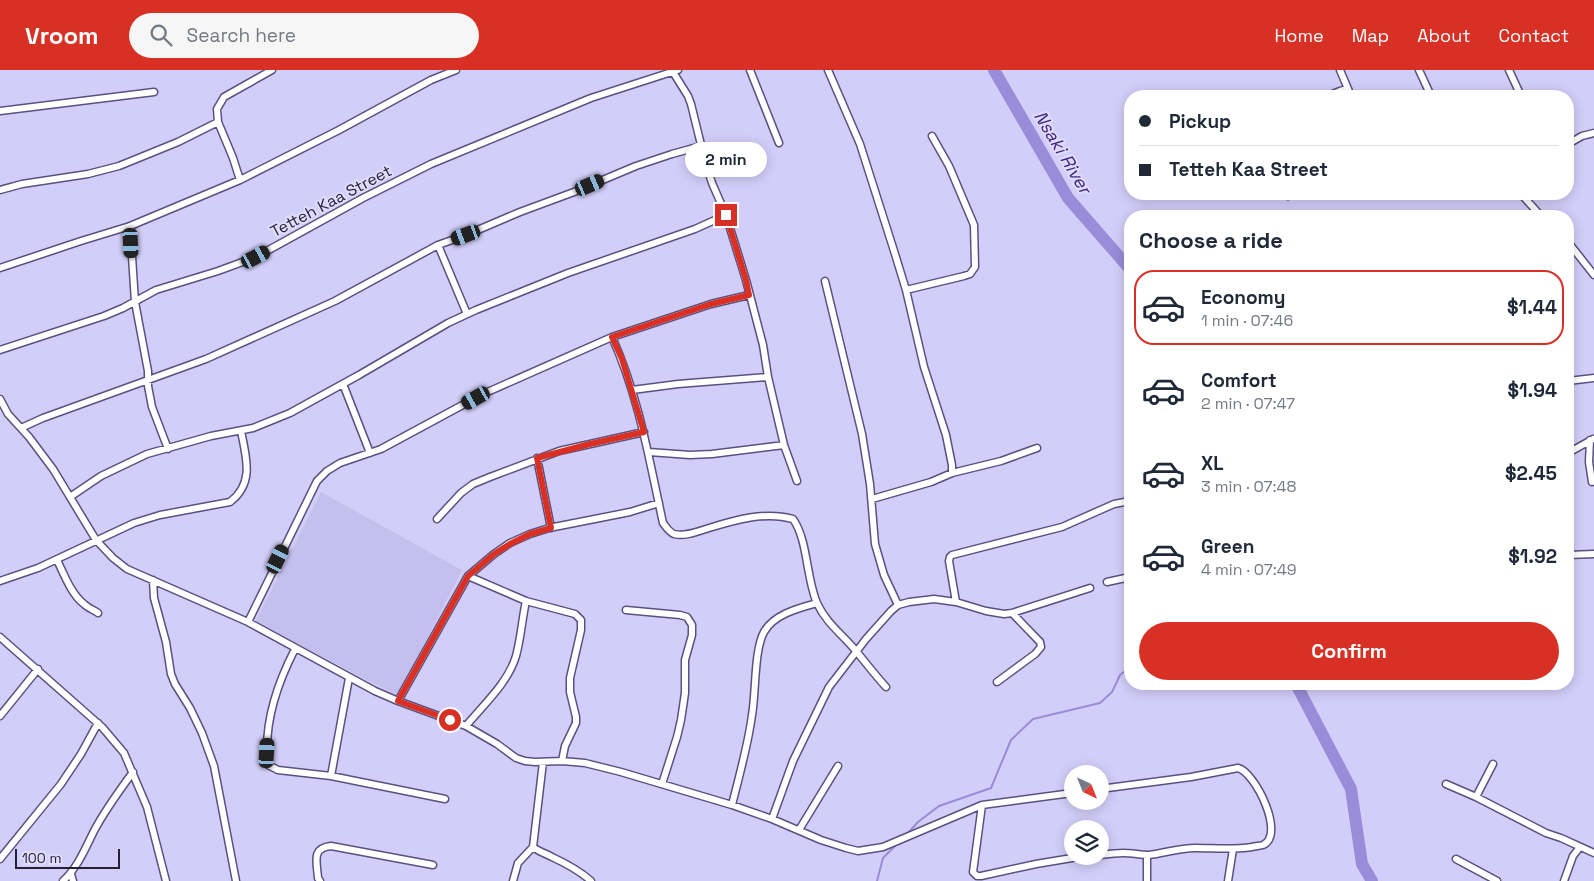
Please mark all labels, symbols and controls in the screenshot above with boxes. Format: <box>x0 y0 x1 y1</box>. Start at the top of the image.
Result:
search box <box>129 13 479 58</box>
text: Vroom <box>25 20 99 51</box>
icon: search <box>147 21 175 49</box>
text: Search here <box>187 23 296 48</box>
text: Home <box>1275 24 1324 47</box>
text: Map <box>1352 24 1389 47</box>
text: About <box>1417 24 1471 47</box>
text: Contact <box>1499 24 1569 47</box>
water label: Nsaki River <box>1029 106 1098 200</box>
text: Pickup <box>1169 109 1231 134</box>
callout: 2 min <box>685 142 767 178</box>
text: 2 min <box>705 149 747 170</box>
text: Tetteh Kaa Street <box>1169 157 1328 182</box>
street label: Tetteh Kaa Street <box>267 160 395 242</box>
car <box>573 172 606 198</box>
route end <box>715 204 737 226</box>
car <box>449 223 482 247</box>
text: Choose a ride <box>1139 226 1283 254</box>
car <box>122 228 139 258</box>
car <box>239 243 272 271</box>
icon: car <box>1141 285 1186 330</box>
text: Economy <box>1201 285 1285 310</box>
text: $1.44 <box>1507 295 1557 320</box>
text: 1 min · 07:46 <box>1201 310 1293 331</box>
icon: car <box>1141 368 1186 413</box>
text: Comfort <box>1201 368 1277 393</box>
text: $1.94 <box>1507 378 1557 403</box>
car <box>459 384 492 412</box>
text: 2 min · 07:47 <box>1201 393 1295 414</box>
icon: car <box>1141 451 1186 496</box>
text: XL <box>1201 451 1224 476</box>
text: $2.45 <box>1505 461 1557 486</box>
text: 3 min · 07:48 <box>1201 476 1297 497</box>
icon: car <box>1141 534 1186 579</box>
text: Green <box>1201 534 1254 559</box>
car <box>264 542 291 576</box>
text: $1.92 <box>1508 544 1557 569</box>
text: 4 min · 07:49 <box>1201 559 1297 580</box>
button: Confirm <box>1139 622 1559 680</box>
route start <box>439 709 461 731</box>
car <box>258 738 275 768</box>
north arrow <box>1064 765 1109 810</box>
map controls <box>1064 765 1109 865</box>
button: layers <box>1064 820 1109 865</box>
scale bar <box>15 846 120 869</box>
text: 100 m <box>22 849 61 867</box>

